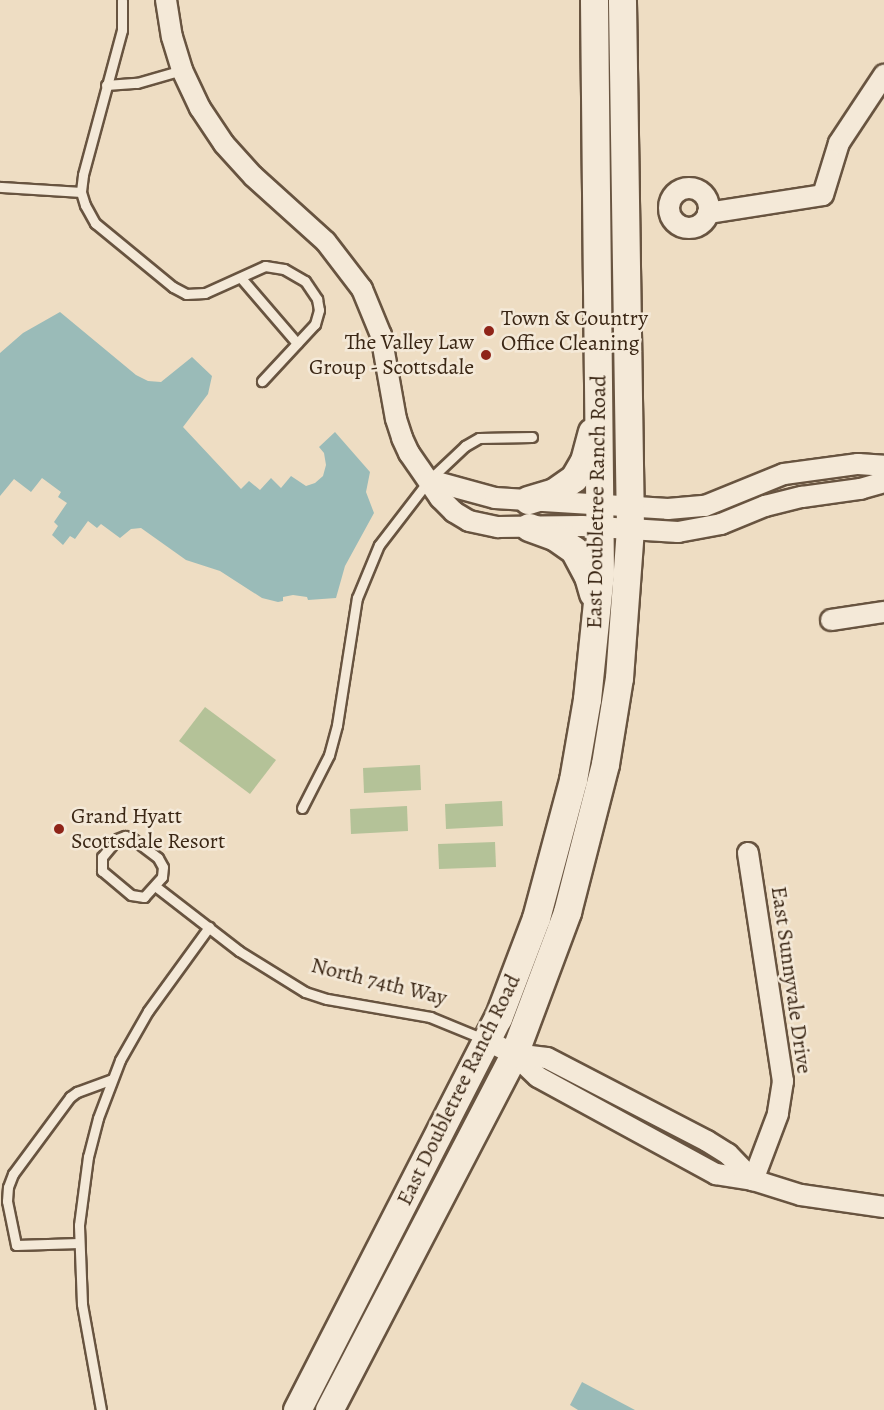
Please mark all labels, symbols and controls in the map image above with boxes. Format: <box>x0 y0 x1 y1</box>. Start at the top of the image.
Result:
place label: Town & Country Office Cleaning <box>501 305 648 356</box>
marker: Town & Country Office Cleaning <box>482 324 496 338</box>
place label: The Valley Law Group - Scottsdale <box>308 329 474 380</box>
marker: The Valley Law Group - Scottsdale <box>479 348 493 362</box>
street label: East Doubletree Ranch Road <box>582 375 612 629</box>
place label: Grand Hyatt Scottsdale Resort <box>71 803 225 854</box>
marker: Grand Hyatt Scottsdale Resort <box>52 822 66 836</box>
street label: East Sunnyvale Drive <box>765 885 817 1075</box>
street label: North 74th Way <box>308 952 450 1012</box>
street label: East Doubletree Ranch Road <box>391 970 527 1210</box>

